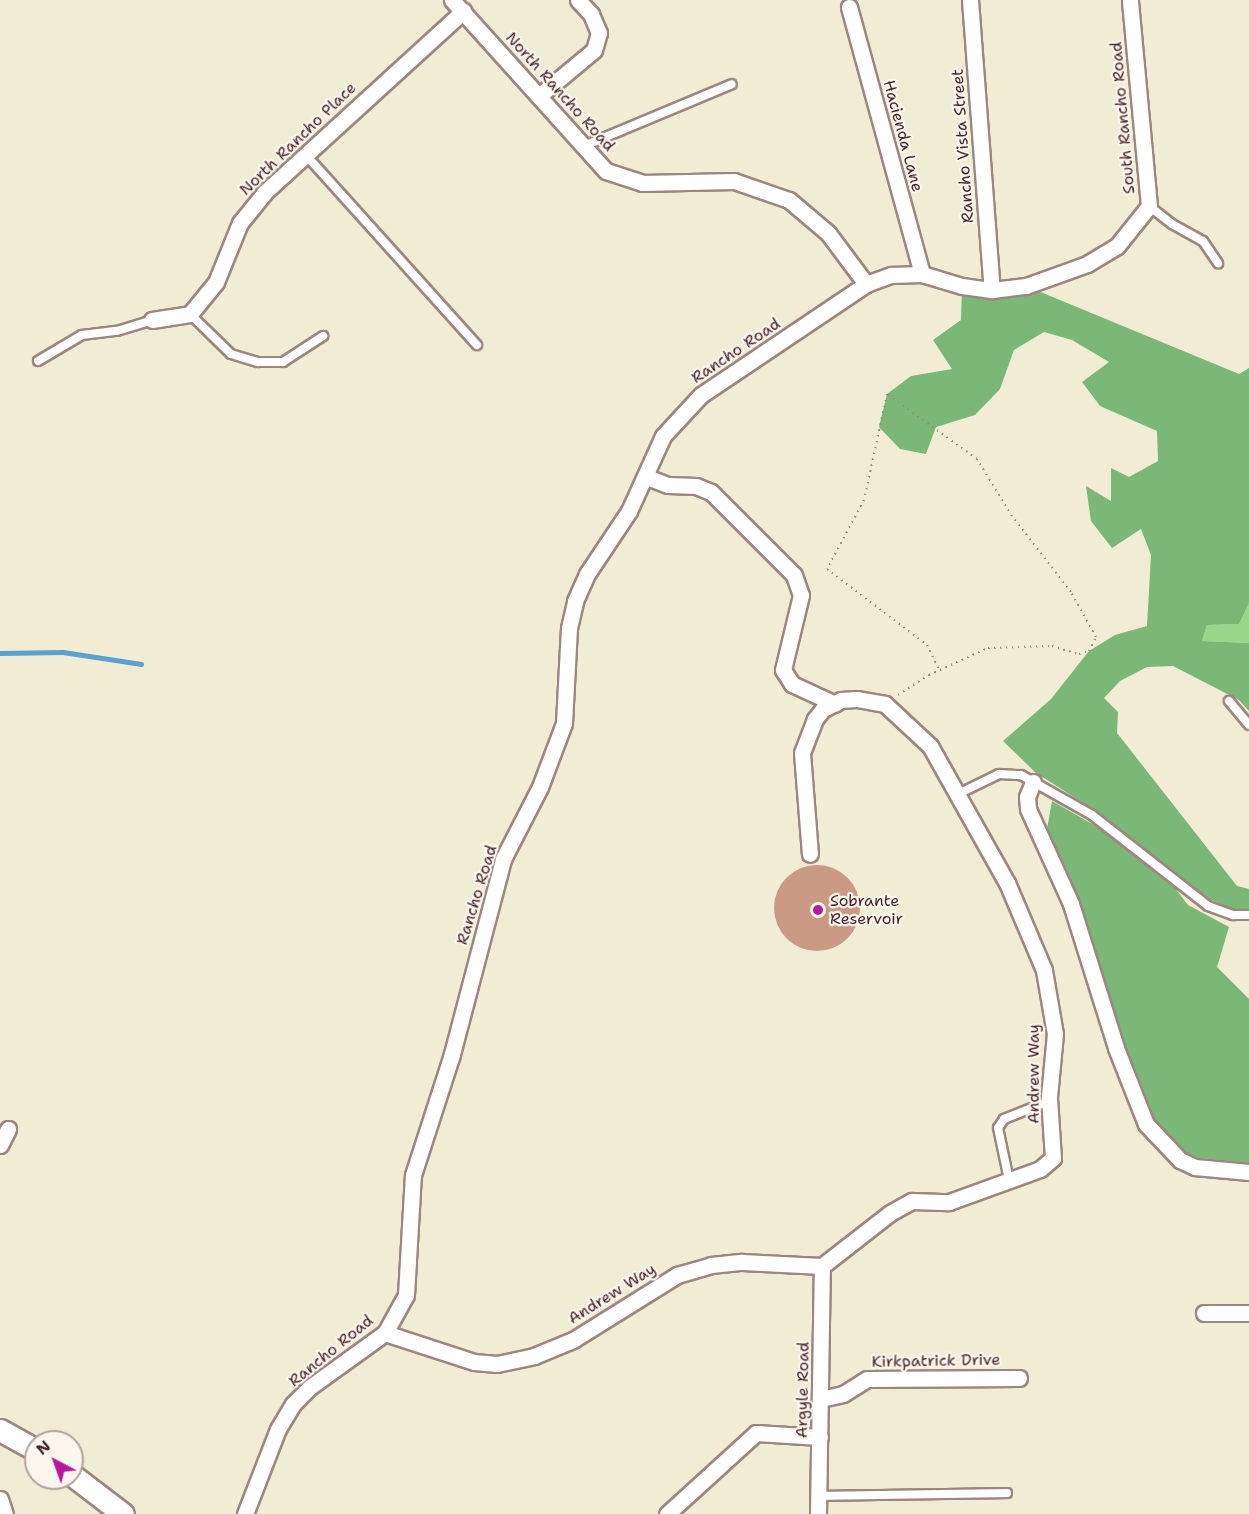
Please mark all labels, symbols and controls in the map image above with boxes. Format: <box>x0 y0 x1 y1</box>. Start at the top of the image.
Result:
street label: North Rancho Road <box>501 28 619 156</box>
street label: South Rancho Road <box>1107 41 1139 195</box>
street label: Rancho Vista Street <box>948 68 978 224</box>
street label: North Rancho Place <box>236 78 360 200</box>
street label: Hacienda Lane <box>879 78 927 194</box>
street label: Rancho Road <box>688 314 784 388</box>
street label: Rancho Road <box>453 843 501 947</box>
place label: Sobrante Reservoir <box>830 891 903 929</box>
marker: Sobrante Reservoir <box>811 903 825 917</box>
street label: Andrew Way <box>1024 1024 1044 1124</box>
street label: Andrew Way <box>565 1259 659 1329</box>
street label: Rancho Road <box>285 1311 377 1391</box>
street label: Argyle Road <box>793 1342 813 1438</box>
street label: Kirkpatrick Drive <box>871 1350 1001 1372</box>
north arrow <box>24 1430 84 1490</box>
text: N <box>31 1435 55 1460</box>

